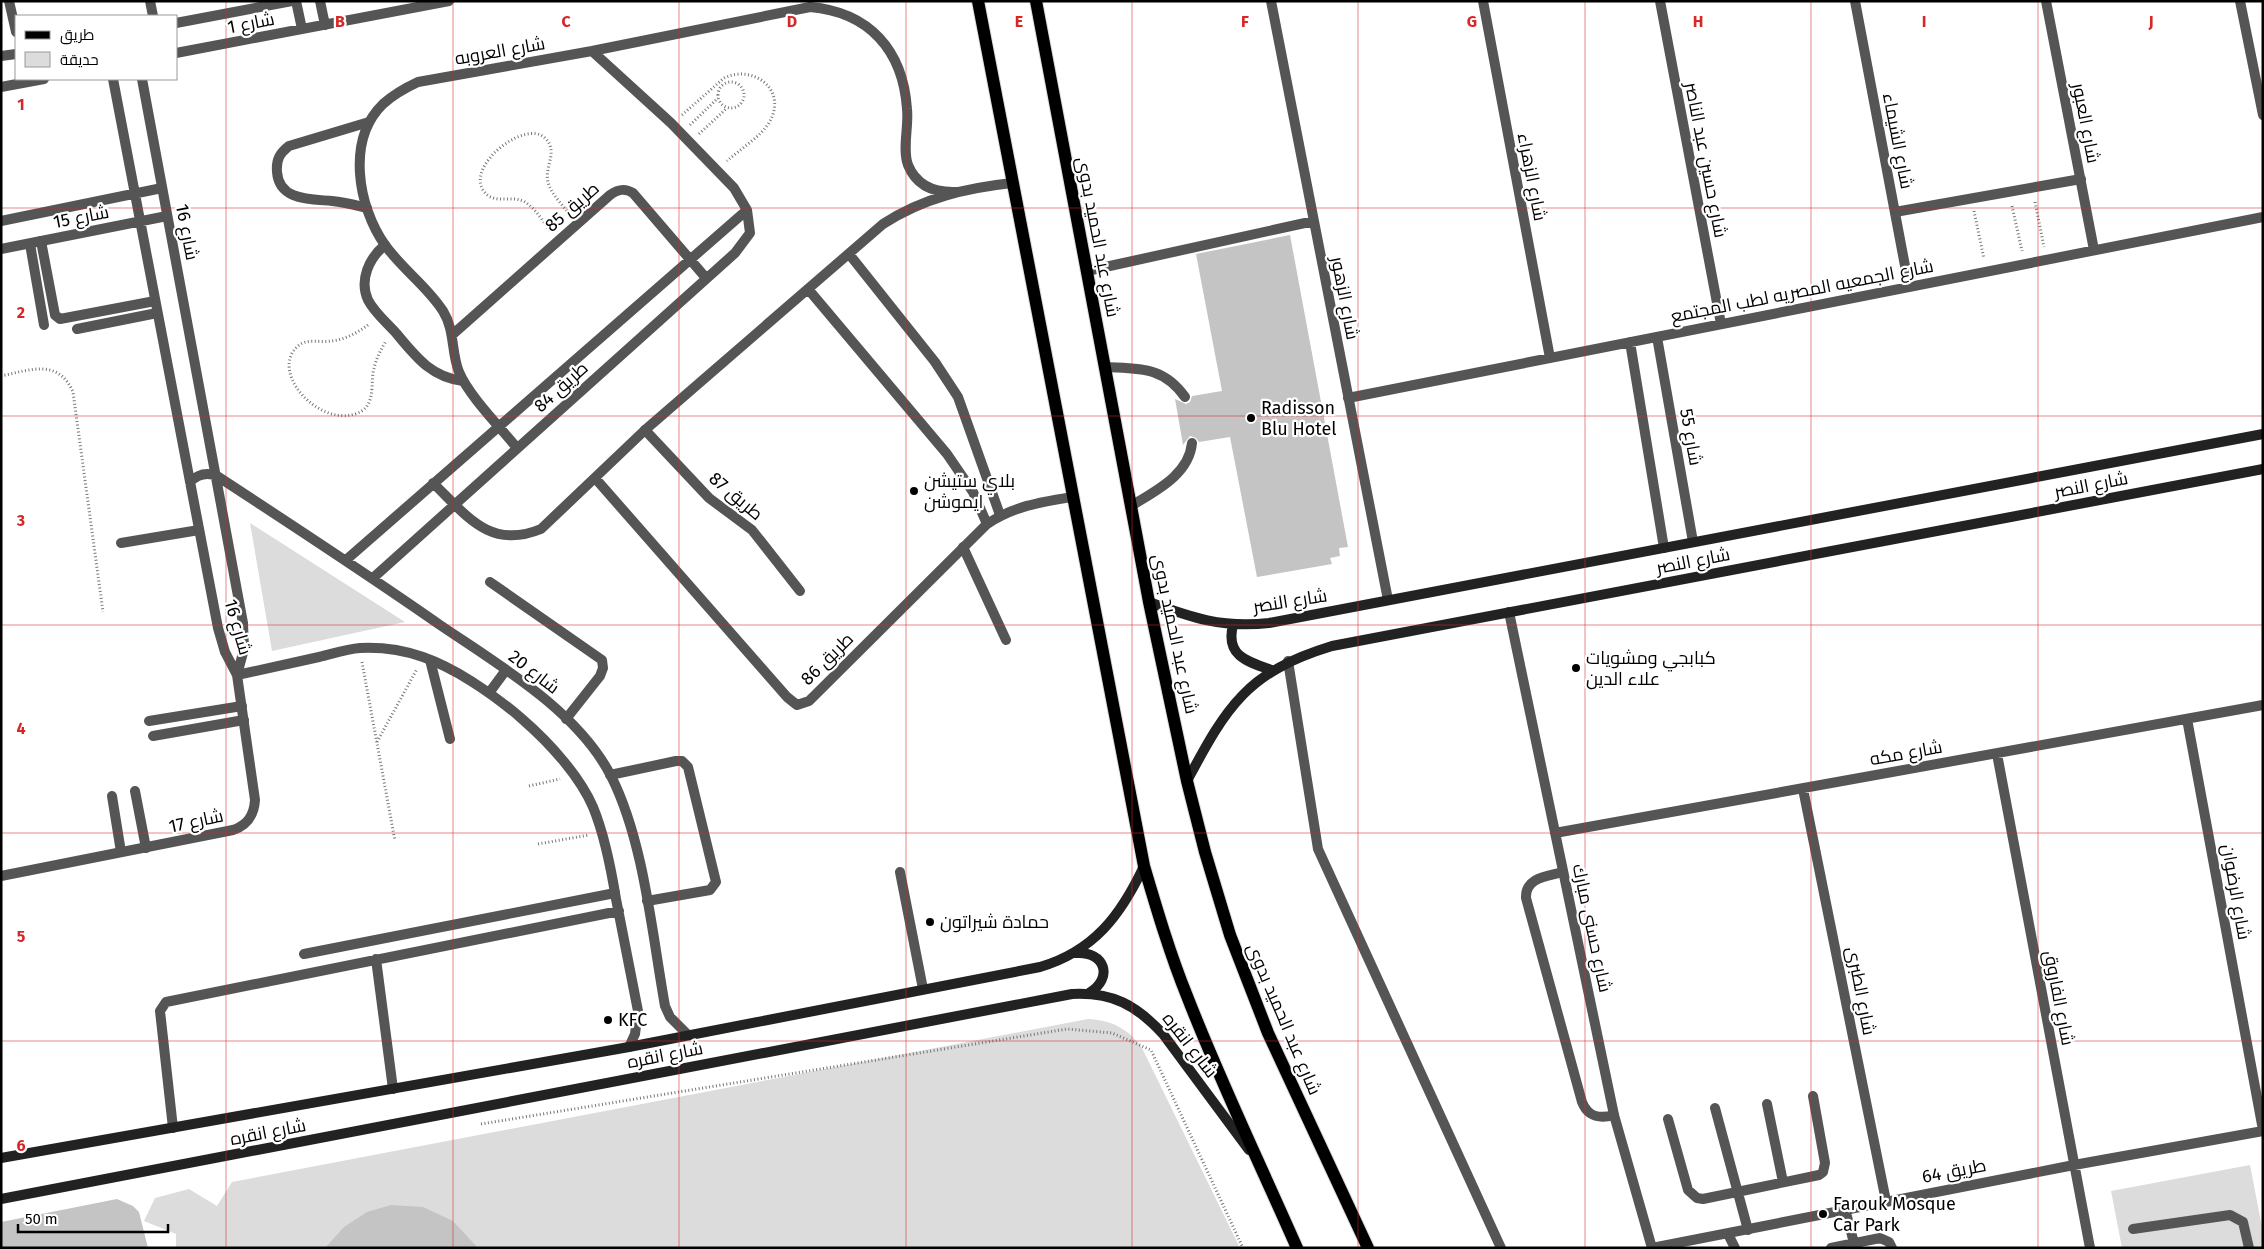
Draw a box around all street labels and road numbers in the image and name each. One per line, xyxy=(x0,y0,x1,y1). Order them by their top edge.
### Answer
street label: شارع 1 xyxy=(226,8,277,39)
street label: شارع العروبه xyxy=(453,32,547,71)
street label: شارع حسين عبد الناصر xyxy=(1679,79,1732,240)
street label: شارع العبور xyxy=(2066,80,2105,165)
street label: شارع الشيماء xyxy=(1877,91,1918,191)
street label: شارع الزهراء xyxy=(1512,131,1551,223)
street label: شارع عبد الحميد بدوى xyxy=(1071,155,1124,319)
street label: طريق 85 xyxy=(540,177,604,237)
street label: شارع 15 xyxy=(51,201,111,234)
street label: شارع 16 xyxy=(170,202,203,262)
street label: شارع الزهور xyxy=(1325,254,1364,342)
street label: شارع الجمعيه المصريه لطب المجتمع xyxy=(1669,255,1936,328)
street label: طريق 84 xyxy=(529,357,593,418)
street label: شارع 55 xyxy=(1674,407,1707,467)
street label: طريق 87 xyxy=(704,467,767,526)
street label: شارع النصر xyxy=(2051,467,2130,504)
street label: شارع النصر xyxy=(1653,543,1732,580)
street label: شارع عبد الحميد بدوى xyxy=(1146,552,1203,716)
street label: شارع النصر xyxy=(1250,584,1329,619)
street label: شارع 16 xyxy=(219,597,256,658)
street label: طريق 86 xyxy=(796,628,859,691)
street label: شارع 20 xyxy=(504,645,564,699)
street label: شارع مكه xyxy=(1868,736,1944,771)
street label: شارع 17 xyxy=(167,804,226,839)
street label: شارع الرضوان xyxy=(2216,842,2255,942)
street label: شارع حسنى مبارك xyxy=(1567,862,1616,995)
street label: شارع عبد الحميد بدوى xyxy=(1241,940,1326,1099)
street label: شارع الطبرى xyxy=(1841,945,1880,1037)
street label: شارع الفاروق xyxy=(2038,949,2079,1048)
street label: شارع انقره xyxy=(1157,1008,1222,1083)
street label: شارع انقره xyxy=(625,1037,705,1074)
street label: شارع انقره xyxy=(228,1114,308,1151)
street label: طريق 64 xyxy=(1920,1154,1988,1189)

